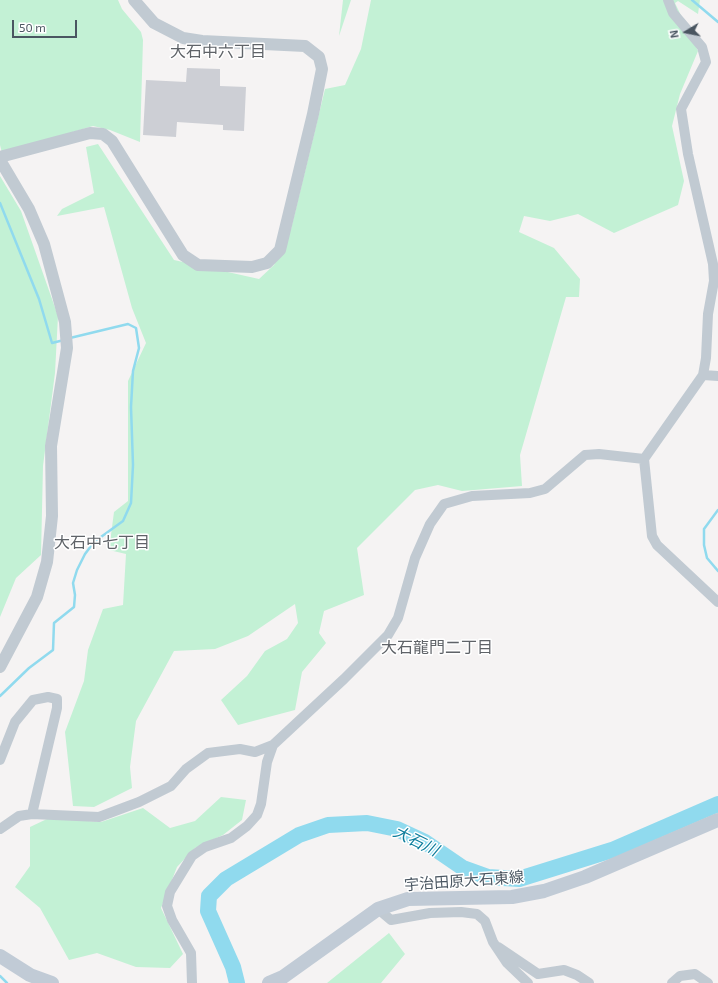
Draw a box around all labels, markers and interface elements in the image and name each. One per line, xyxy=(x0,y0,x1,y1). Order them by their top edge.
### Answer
scale bar xyxy=(14,12,79,38)
north arrow xyxy=(666,12,706,52)
text: 50 m xyxy=(19,20,46,34)
text: N xyxy=(667,29,681,39)
district label: 大石中六丁目 xyxy=(170,42,266,62)
district label: 大石中七丁目 xyxy=(54,533,150,553)
district label: 大石龍門二丁目 xyxy=(381,638,493,658)
water label: 大石川 xyxy=(390,822,442,860)
street label: 宇治田原大石東線 xyxy=(404,868,524,894)

